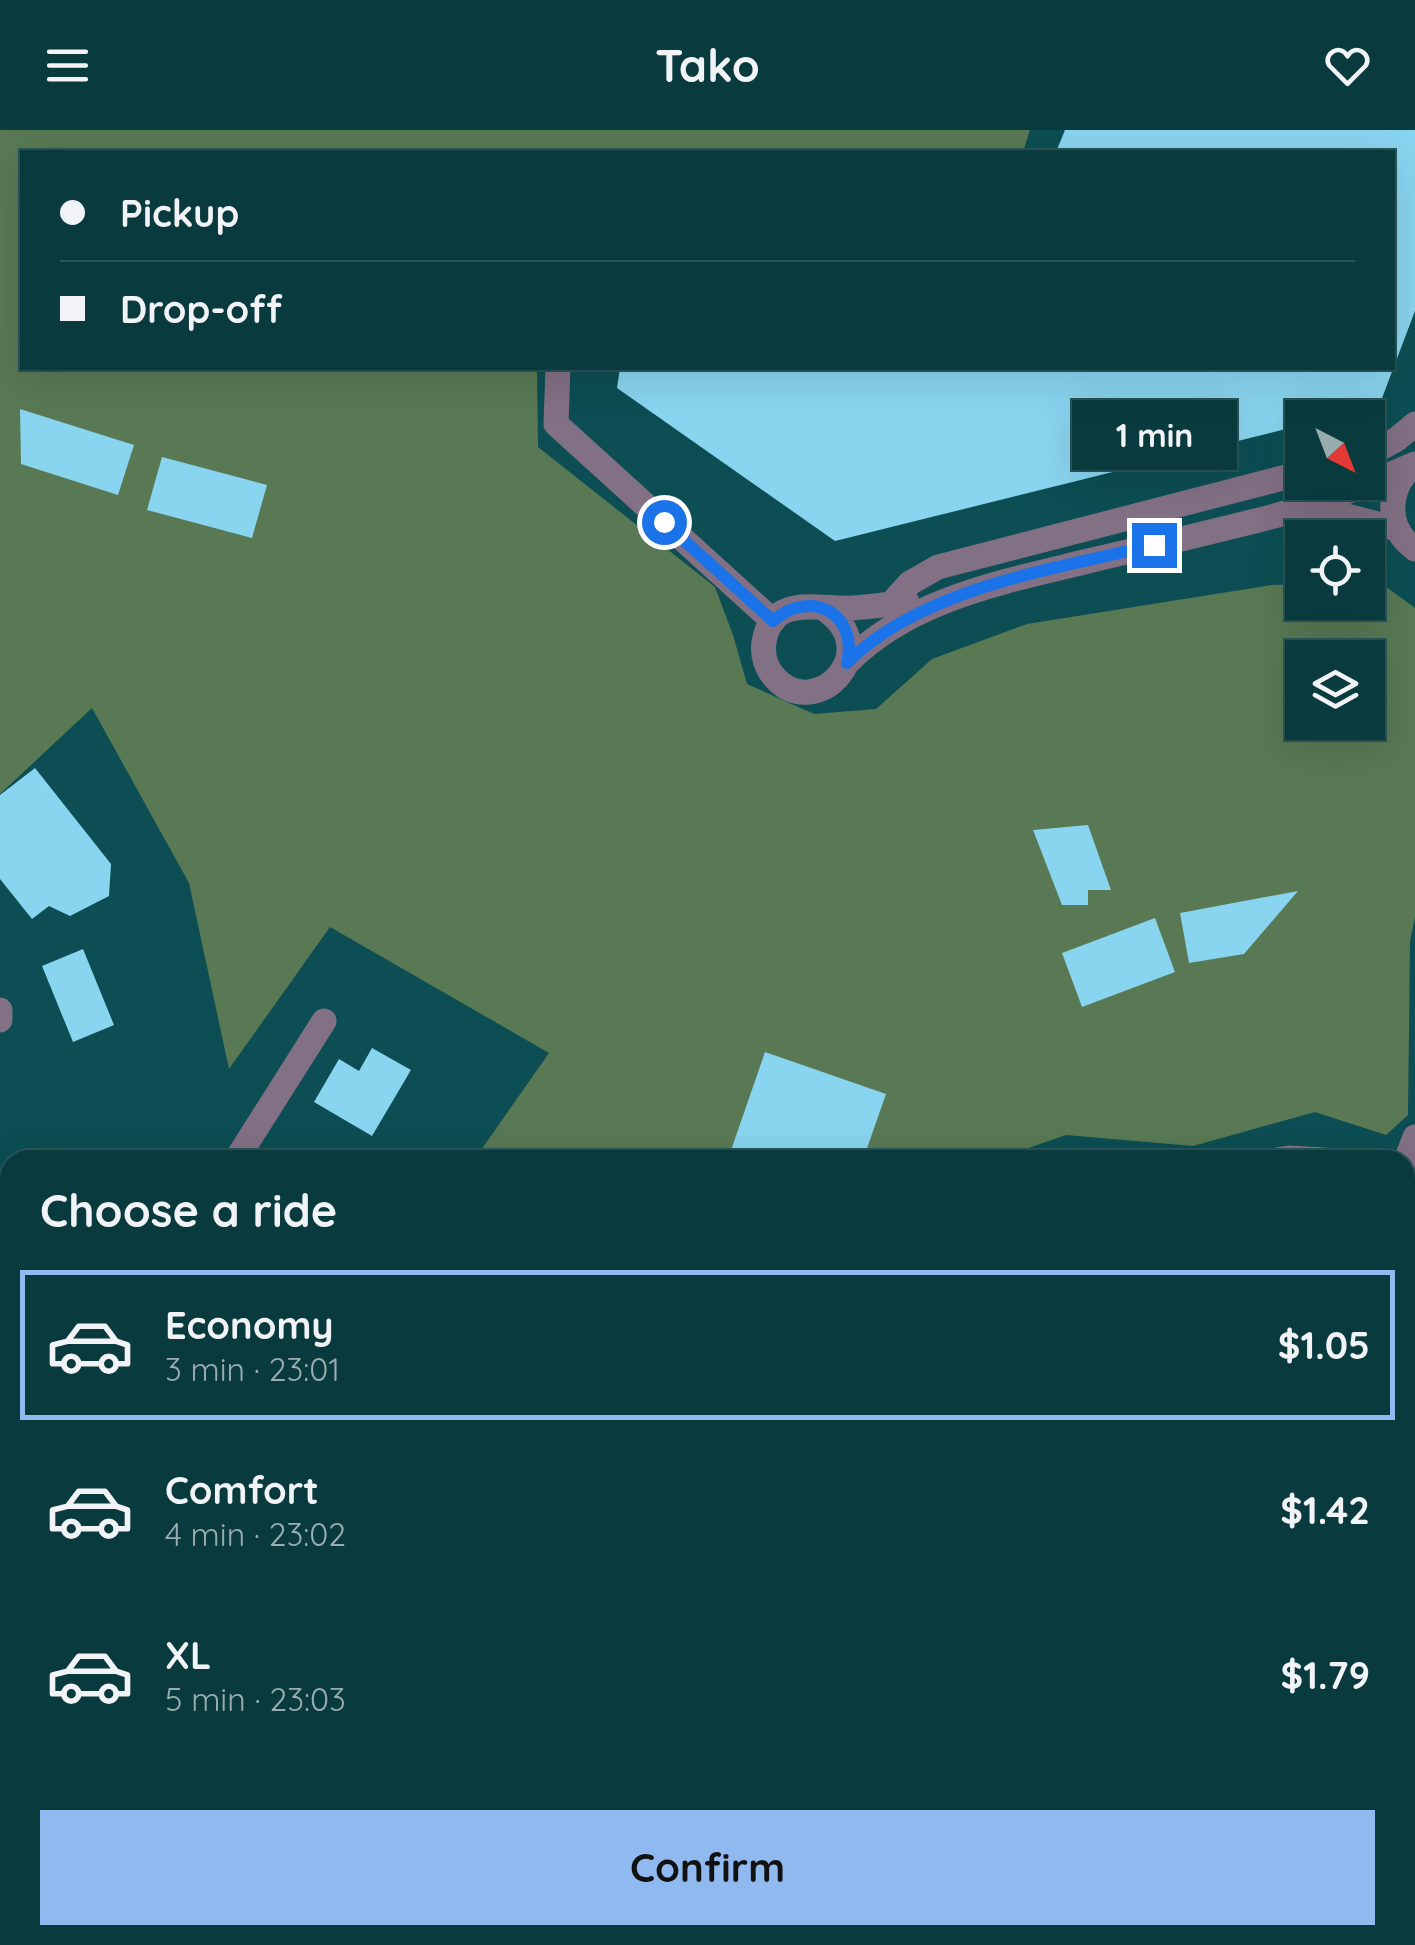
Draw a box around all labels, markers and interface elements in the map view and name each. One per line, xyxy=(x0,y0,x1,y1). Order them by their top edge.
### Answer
text: Tako xyxy=(655,37,760,93)
icon: menu xyxy=(40,38,95,93)
icon: heart xyxy=(1320,38,1375,93)
text: Pickup xyxy=(120,189,239,237)
text: Drop-off xyxy=(120,285,282,333)
callout: 1 min xyxy=(1072,400,1236,470)
north arrow xyxy=(1285,400,1385,500)
map controls xyxy=(1285,400,1385,740)
text: 1 min xyxy=(1116,415,1193,455)
route start xyxy=(642,500,687,545)
button: locate xyxy=(1285,520,1385,620)
route end xyxy=(1132,523,1177,568)
button: layers xyxy=(1285,640,1385,740)
text: Choose a ride xyxy=(40,1182,337,1238)
icon: car xyxy=(45,1300,135,1390)
text: Economy xyxy=(165,1301,334,1349)
text: $1.05 xyxy=(1278,1321,1370,1369)
text: 3 min · 23:01 xyxy=(165,1349,340,1389)
icon: car xyxy=(45,1465,135,1555)
text: Comfort xyxy=(165,1466,319,1514)
text: $1.42 xyxy=(1280,1486,1370,1534)
text: 4 min · 23:02 xyxy=(165,1514,346,1554)
icon: car xyxy=(45,1630,135,1720)
text: XL xyxy=(165,1631,211,1679)
text: $1.79 xyxy=(1281,1651,1370,1699)
text: 5 min · 23:03 xyxy=(165,1679,346,1719)
button: Confirm xyxy=(40,1810,1375,1925)

